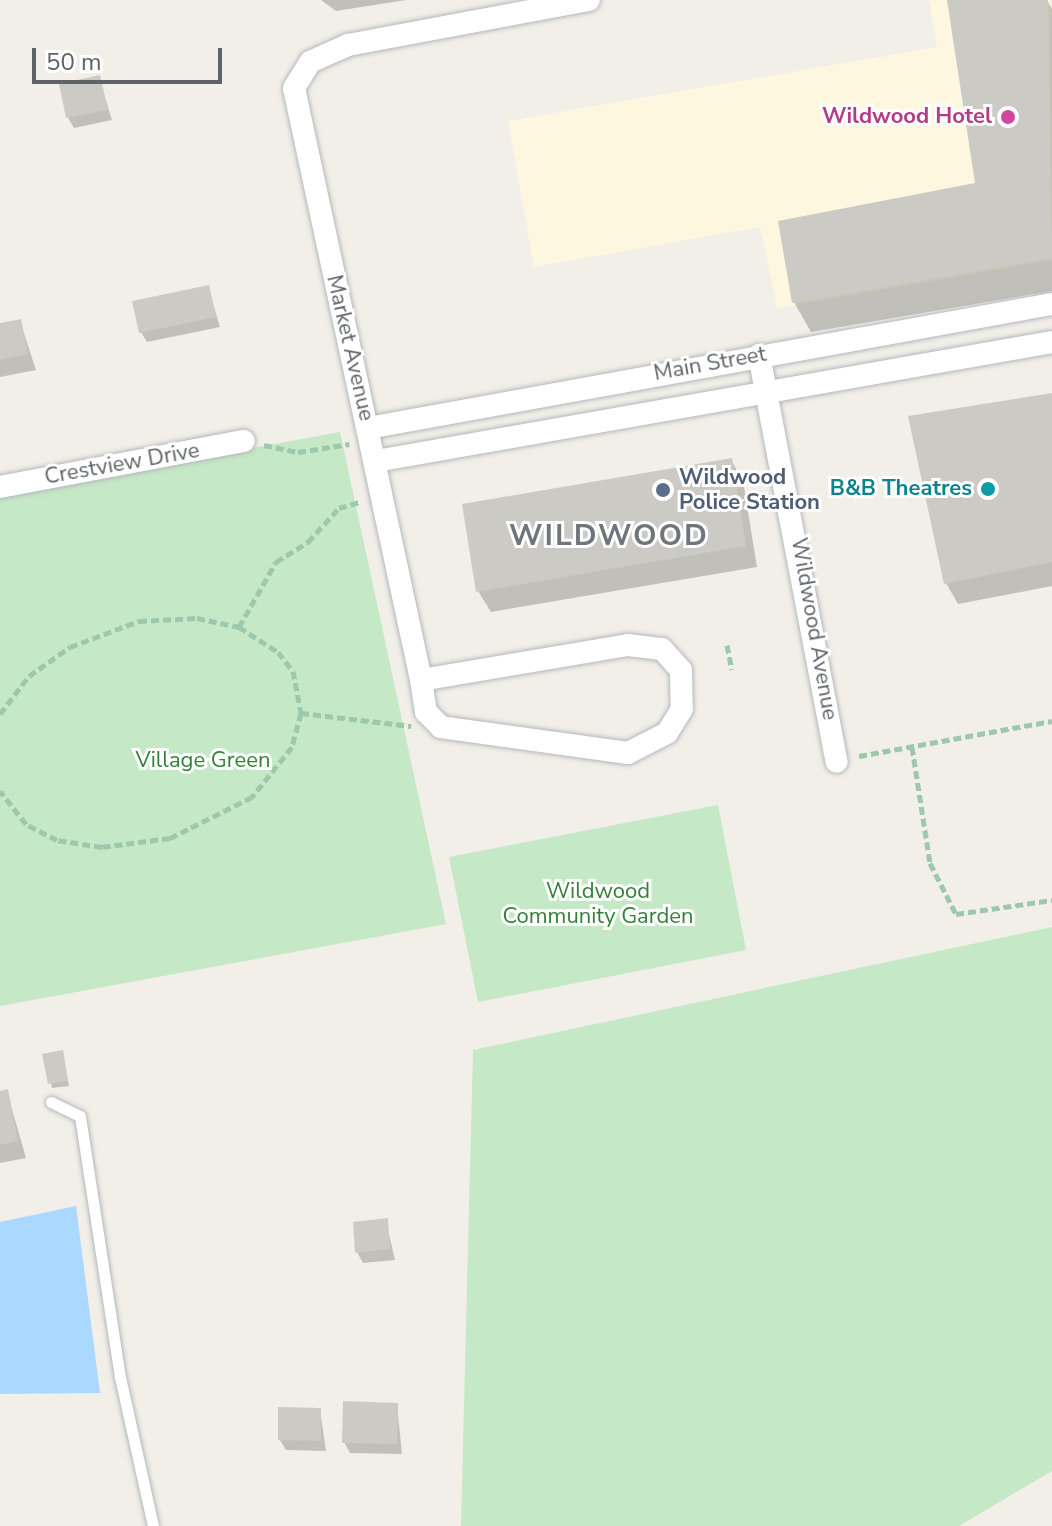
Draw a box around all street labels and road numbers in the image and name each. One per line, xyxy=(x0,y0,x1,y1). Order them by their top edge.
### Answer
street label: Market Avenue xyxy=(320,272,380,424)
street label: Main Street xyxy=(652,341,768,387)
street label: Crestview Drive xyxy=(42,437,202,491)
street label: Wildwood Avenue xyxy=(785,536,843,722)

